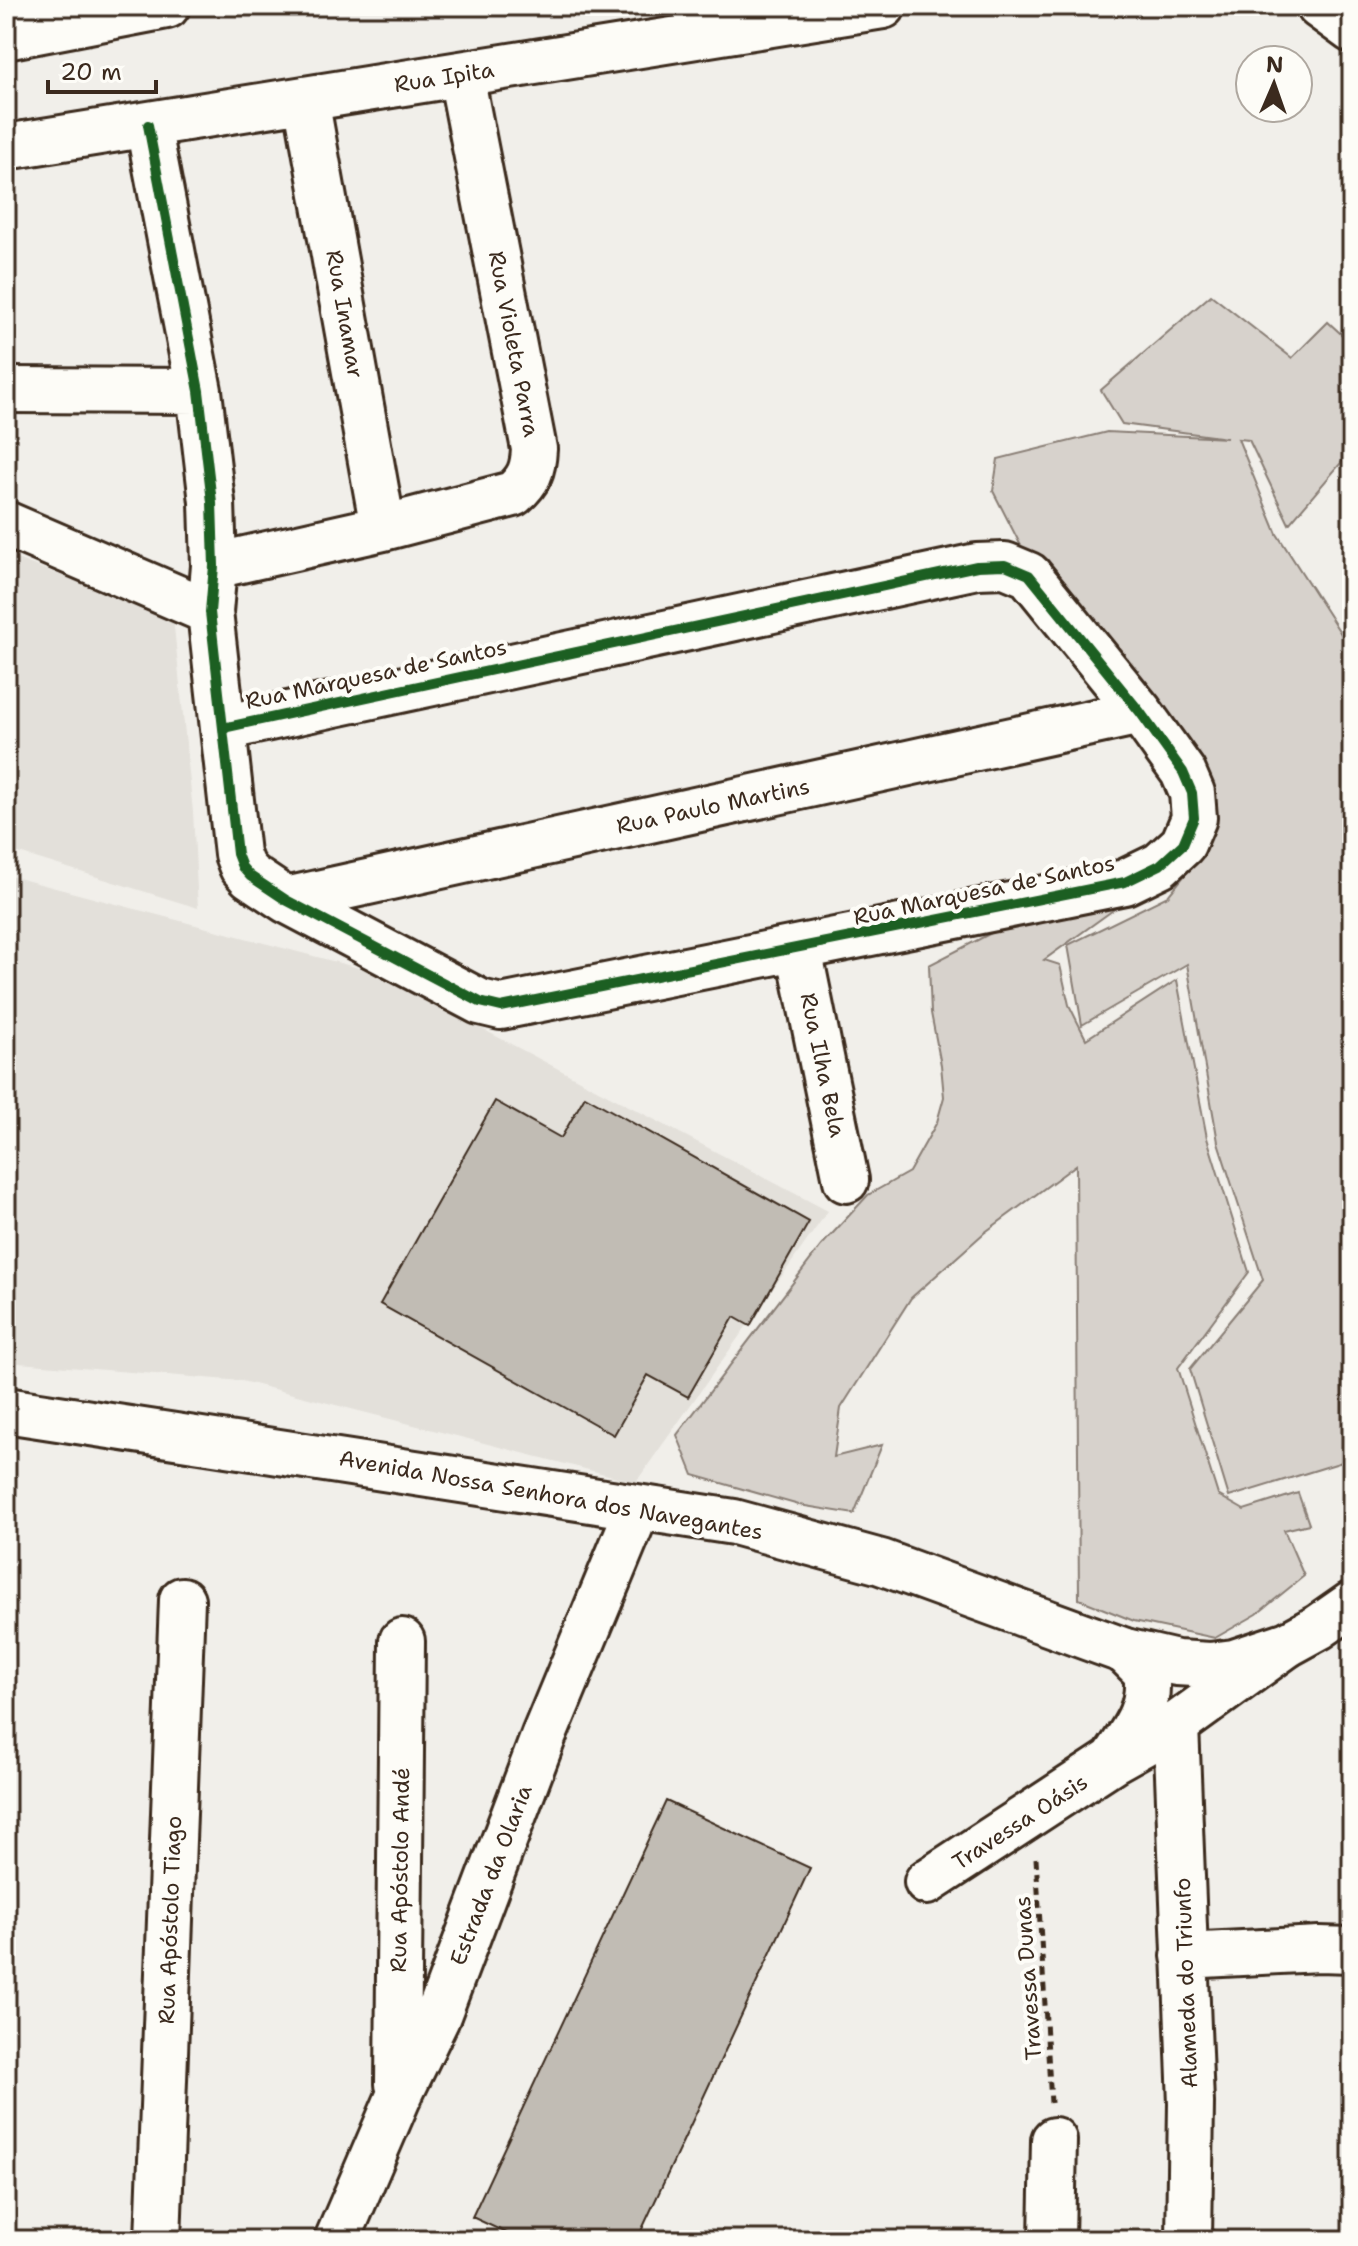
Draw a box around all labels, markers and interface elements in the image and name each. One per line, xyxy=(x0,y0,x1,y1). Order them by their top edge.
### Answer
scale bar xyxy=(48,44,156,94)
north arrow xyxy=(1234,44,1314,124)
text: N xyxy=(1265,50,1284,79)
street label: Rua Ipita xyxy=(392,55,496,99)
text: 20 m xyxy=(60,56,122,88)
street label: Rua Inamar xyxy=(319,248,371,380)
street label: Rua Violeta Parra xyxy=(482,249,546,440)
street label: Rua Marquesa de Santos xyxy=(243,632,509,716)
street label: Rua Paulo Martins xyxy=(614,771,812,841)
street label: Rua Marquesa de Santos xyxy=(851,848,1117,932)
street label: Rua Ilha Bela xyxy=(794,990,853,1140)
street label: Avenida Nossa Senhora dos Navegantes xyxy=(337,1443,765,1547)
street label: Rua Apóstolo Andé xyxy=(384,1767,416,1973)
street label: Travessa Oásis xyxy=(947,1767,1093,1877)
street label: Estrada da Olaria xyxy=(443,1780,539,1969)
street label: Rua Apóstolo Tiago xyxy=(152,1815,188,2025)
street label: Alameda do Triunfo xyxy=(1168,1877,1204,2089)
street label: Travessa Dunas xyxy=(1008,1895,1048,2061)

